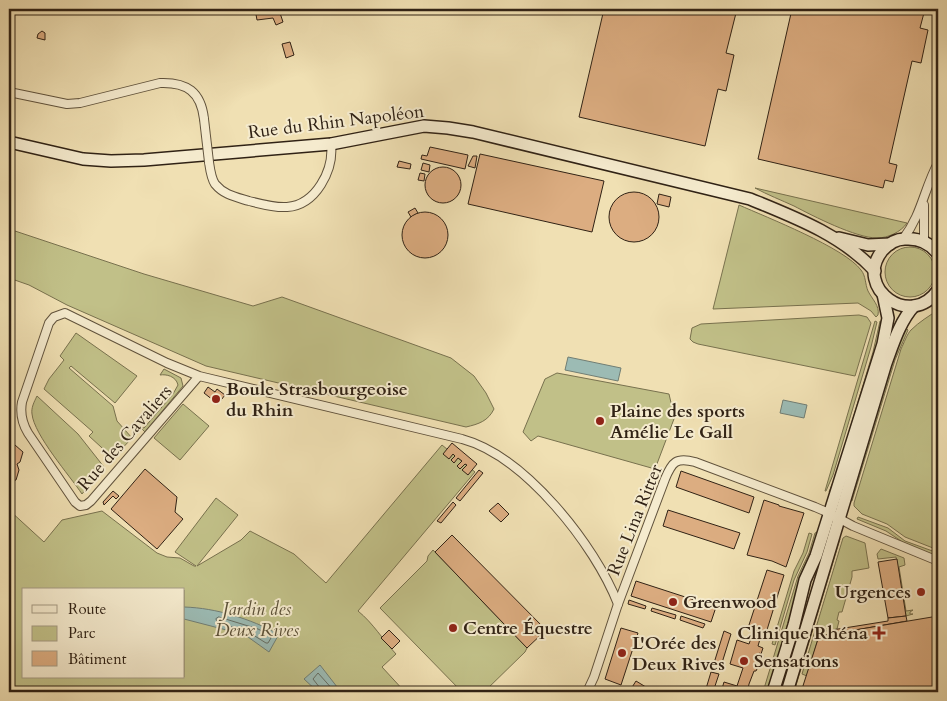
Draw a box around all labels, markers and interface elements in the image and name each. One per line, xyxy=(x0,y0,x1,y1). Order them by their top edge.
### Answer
street label: Rue du Rhin Napoléon xyxy=(246,99,426,145)
place label: Boule Strasbourgeoise du Rhin xyxy=(226,377,408,423)
street label: Rue des Cavaliers xyxy=(72,380,178,496)
marker: Boule Strasbourgeoise du Rhin xyxy=(210,393,222,405)
place label: Plaine des sports Amélie Le Gall xyxy=(610,399,745,445)
marker: Plaine des sports Amélie Le Gall xyxy=(594,415,606,427)
street label: Rue Lina Ritter xyxy=(601,460,669,579)
place label: Urgences xyxy=(835,580,911,605)
marker: Urgences xyxy=(915,586,927,598)
legend xyxy=(22,588,185,678)
place label: Greenwood xyxy=(683,590,778,615)
marker: Greenwood xyxy=(667,596,679,608)
park label: Jardin des Deux Rives xyxy=(215,597,299,643)
text: Route xyxy=(68,599,106,619)
place label: Centre Équestre xyxy=(463,616,593,641)
place label: Clinique Rhéna xyxy=(737,621,868,646)
marker: Centre Équestre xyxy=(447,622,459,634)
text: Parc xyxy=(68,623,96,643)
marker: Clinique Rhéna xyxy=(872,626,886,640)
place label: L'Orée des Deux Rives xyxy=(632,631,725,677)
marker: L'Orée des Deux Rives xyxy=(616,647,628,659)
text: Bâtiment xyxy=(68,649,127,669)
place label: Sensations xyxy=(754,649,839,674)
marker: Sensations xyxy=(738,655,750,667)

